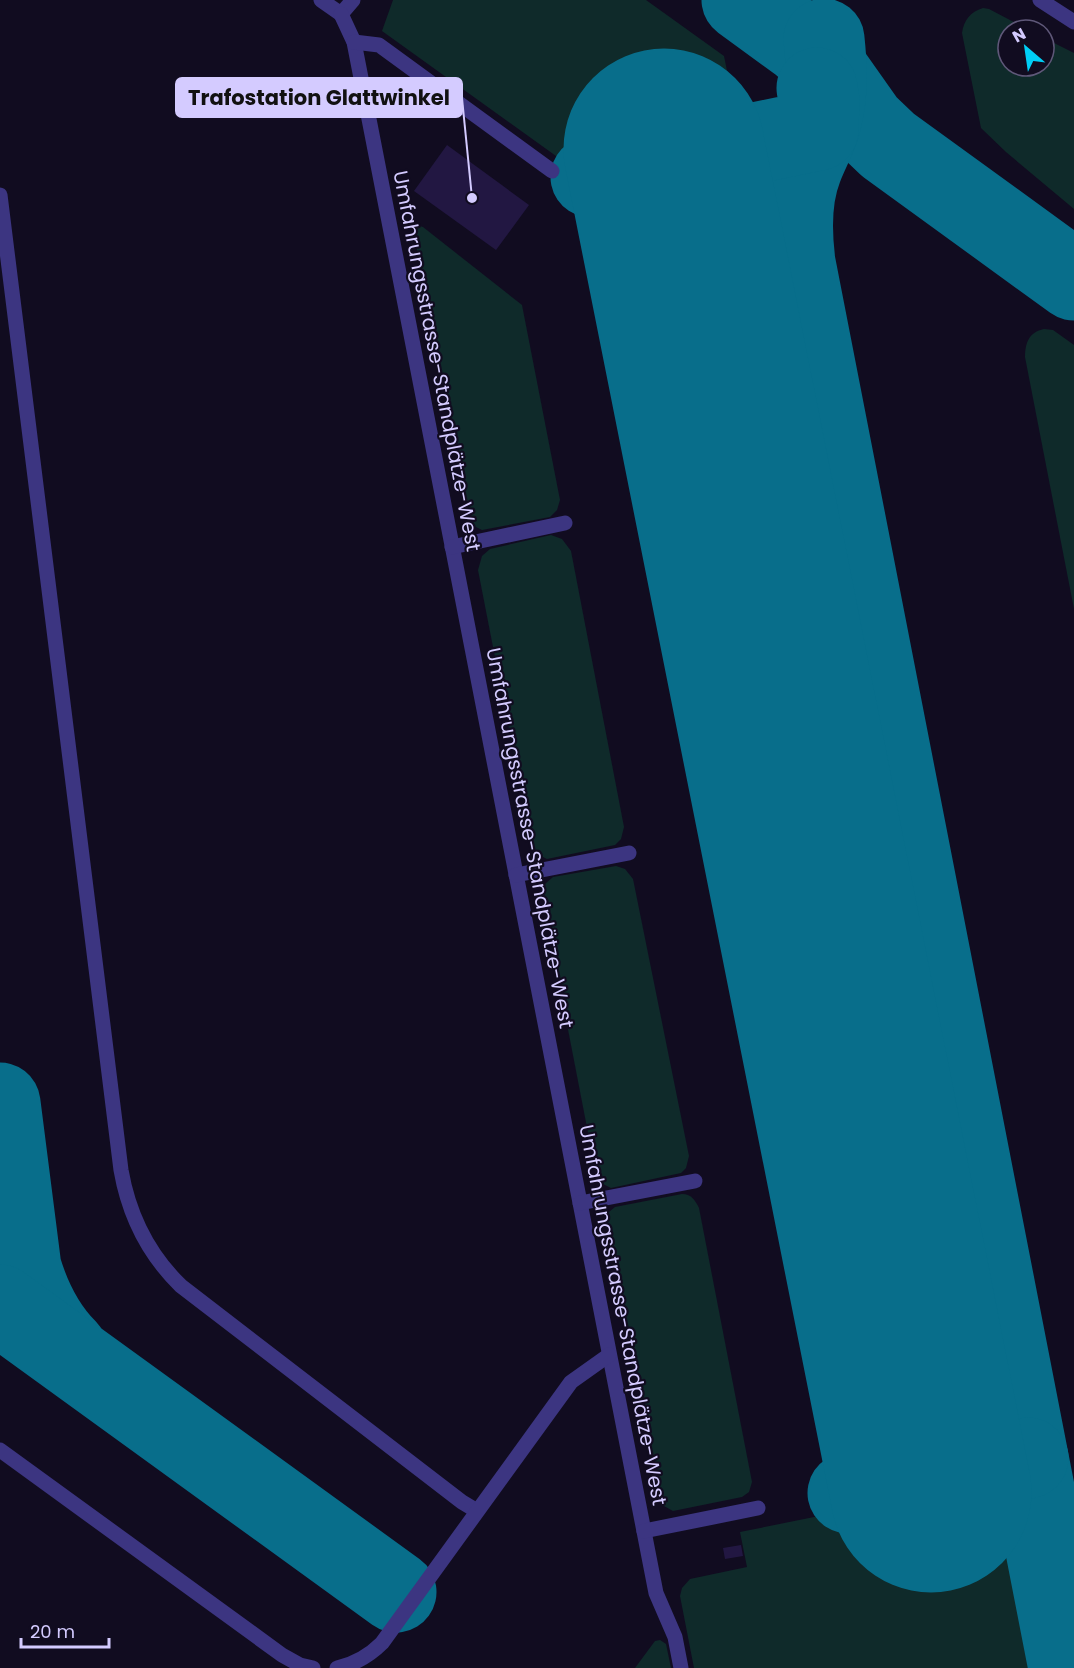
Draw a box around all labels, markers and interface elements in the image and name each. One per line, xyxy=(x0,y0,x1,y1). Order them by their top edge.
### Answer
north arrow xyxy=(996,18,1056,78)
text: N xyxy=(1008,22,1030,48)
callout: Trafostation Glattwinkel xyxy=(176,78,462,117)
text: Trafostation Glattwinkel xyxy=(188,83,450,112)
street label: Umfahrungsstrasse-Standplätze-West xyxy=(386,168,488,554)
street label: Umfahrungsstrasse-Standplätze-West xyxy=(479,645,581,1031)
street label: Umfahrungsstrasse-Standplätze-West xyxy=(572,1122,674,1508)
scale bar xyxy=(21,1611,110,1649)
text: 20 m xyxy=(30,1619,75,1644)

